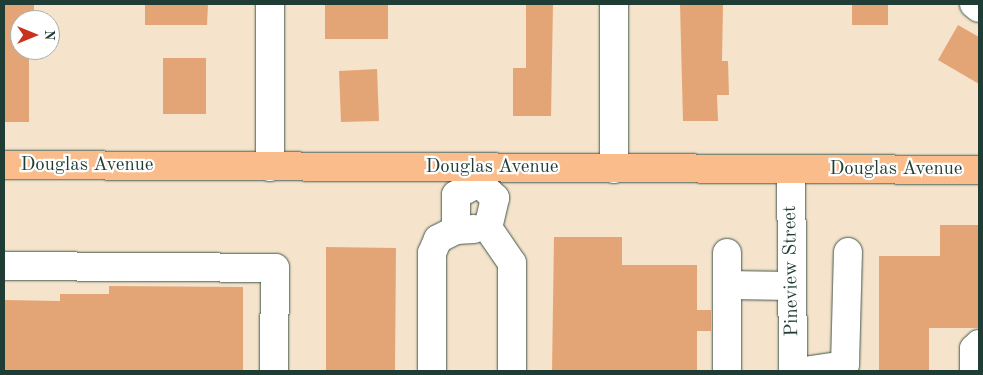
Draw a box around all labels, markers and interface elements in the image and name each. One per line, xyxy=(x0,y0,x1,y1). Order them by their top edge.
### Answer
north arrow xyxy=(10,10,60,60)
text: N xyxy=(42,30,56,40)
street label: Douglas Avenue xyxy=(20,155,154,177)
street label: Douglas Avenue xyxy=(425,157,559,179)
street label: Douglas Avenue xyxy=(829,159,963,181)
street label: Pineview Street xyxy=(779,205,805,337)

